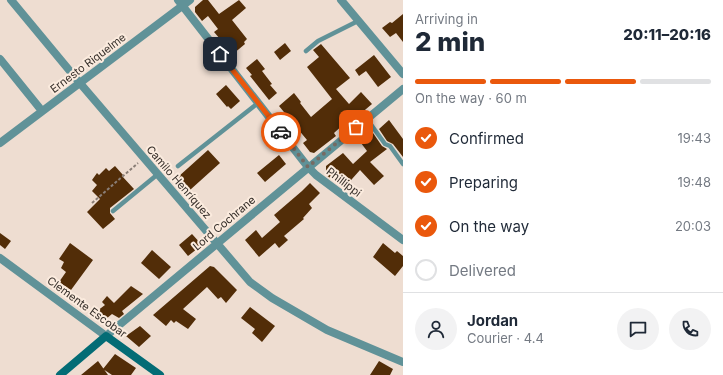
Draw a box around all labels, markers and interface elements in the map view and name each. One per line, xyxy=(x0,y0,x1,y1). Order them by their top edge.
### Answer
text: Arriving in xyxy=(415,11,478,27)
text: 20:11–20:16 xyxy=(623,25,711,44)
text: 2 min xyxy=(415,26,485,57)
street label: Ernesto Riquelme xyxy=(47,30,129,96)
pin xyxy=(203,37,237,71)
icon: home xyxy=(209,43,231,65)
text: On the way · 60 m xyxy=(415,90,527,106)
pin xyxy=(339,110,373,144)
courier xyxy=(261,112,301,152)
icon: bag xyxy=(345,116,367,138)
icon: car xyxy=(270,121,292,143)
icon: check xyxy=(415,127,437,149)
text: Confirmed xyxy=(449,129,524,148)
text: 19:43 xyxy=(677,130,711,146)
street label: Camilo Henríquez xyxy=(143,143,215,221)
street label: Phillippi xyxy=(324,164,364,200)
icon: check xyxy=(415,171,437,193)
text: Preparing xyxy=(449,173,518,192)
text: 19:48 xyxy=(677,174,711,190)
street label: Lord Cochrane xyxy=(190,193,258,253)
icon: check xyxy=(415,215,437,237)
text: On the way xyxy=(449,217,529,236)
text: 20:03 xyxy=(675,218,711,234)
text: Delivered xyxy=(449,261,516,280)
street label: Clemente Escobar xyxy=(44,273,130,341)
button: person xyxy=(415,308,457,350)
button: chat xyxy=(617,308,659,350)
button: phone xyxy=(669,308,711,350)
text: Jordan xyxy=(467,311,518,330)
text: Courier · 4.4 xyxy=(467,330,544,346)

